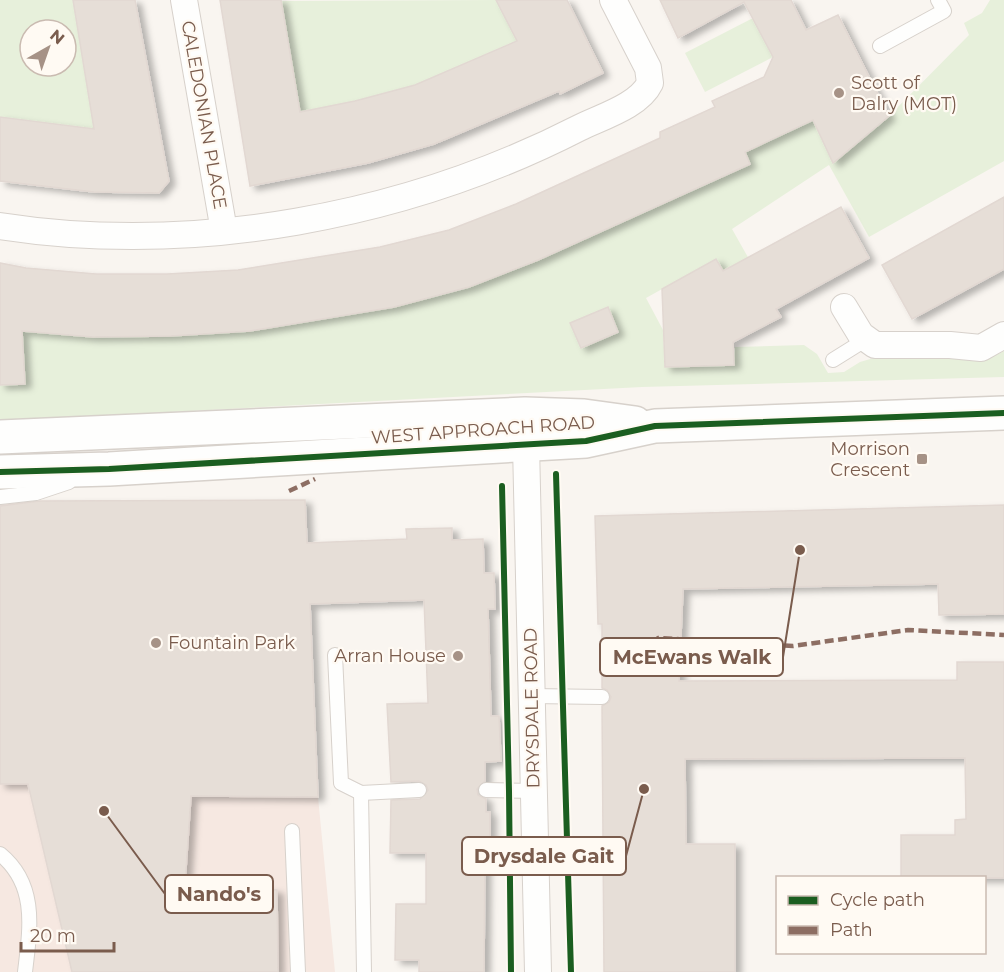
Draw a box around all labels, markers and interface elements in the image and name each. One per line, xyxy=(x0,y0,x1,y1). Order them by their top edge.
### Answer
north arrow xyxy=(18,18,78,78)
street label: CALEDONIAN PLACE xyxy=(177,19,231,211)
text: N xyxy=(46,25,68,48)
place label: Scott of Dalry (MOT) xyxy=(851,72,957,115)
marker: Scott of Dalry (MOT) xyxy=(832,86,846,100)
street label: WEST APPROACH ROAD xyxy=(370,411,596,449)
place label: Morrison Crescent xyxy=(830,438,910,481)
marker: Morrison Crescent xyxy=(915,452,929,466)
street label: DRYSDALE ROAD xyxy=(520,628,544,788)
place label: Fountain Park xyxy=(168,632,295,654)
marker: Fountain Park xyxy=(149,636,163,650)
callout: McEwans Walk xyxy=(600,638,783,676)
place label: Arran House xyxy=(334,645,446,667)
text: McEwans Walk xyxy=(613,645,772,669)
marker: Arran House xyxy=(451,649,465,663)
callout: Drysdale Gait xyxy=(462,837,626,875)
text: Drysdale Gait xyxy=(474,844,615,868)
callout: Nando's xyxy=(165,875,273,913)
legend xyxy=(776,876,986,954)
text: Nando's xyxy=(177,882,262,906)
text: Cycle path xyxy=(830,889,925,911)
scale bar xyxy=(21,915,114,953)
text: Path xyxy=(830,919,873,941)
text: 20 m xyxy=(30,925,76,947)

